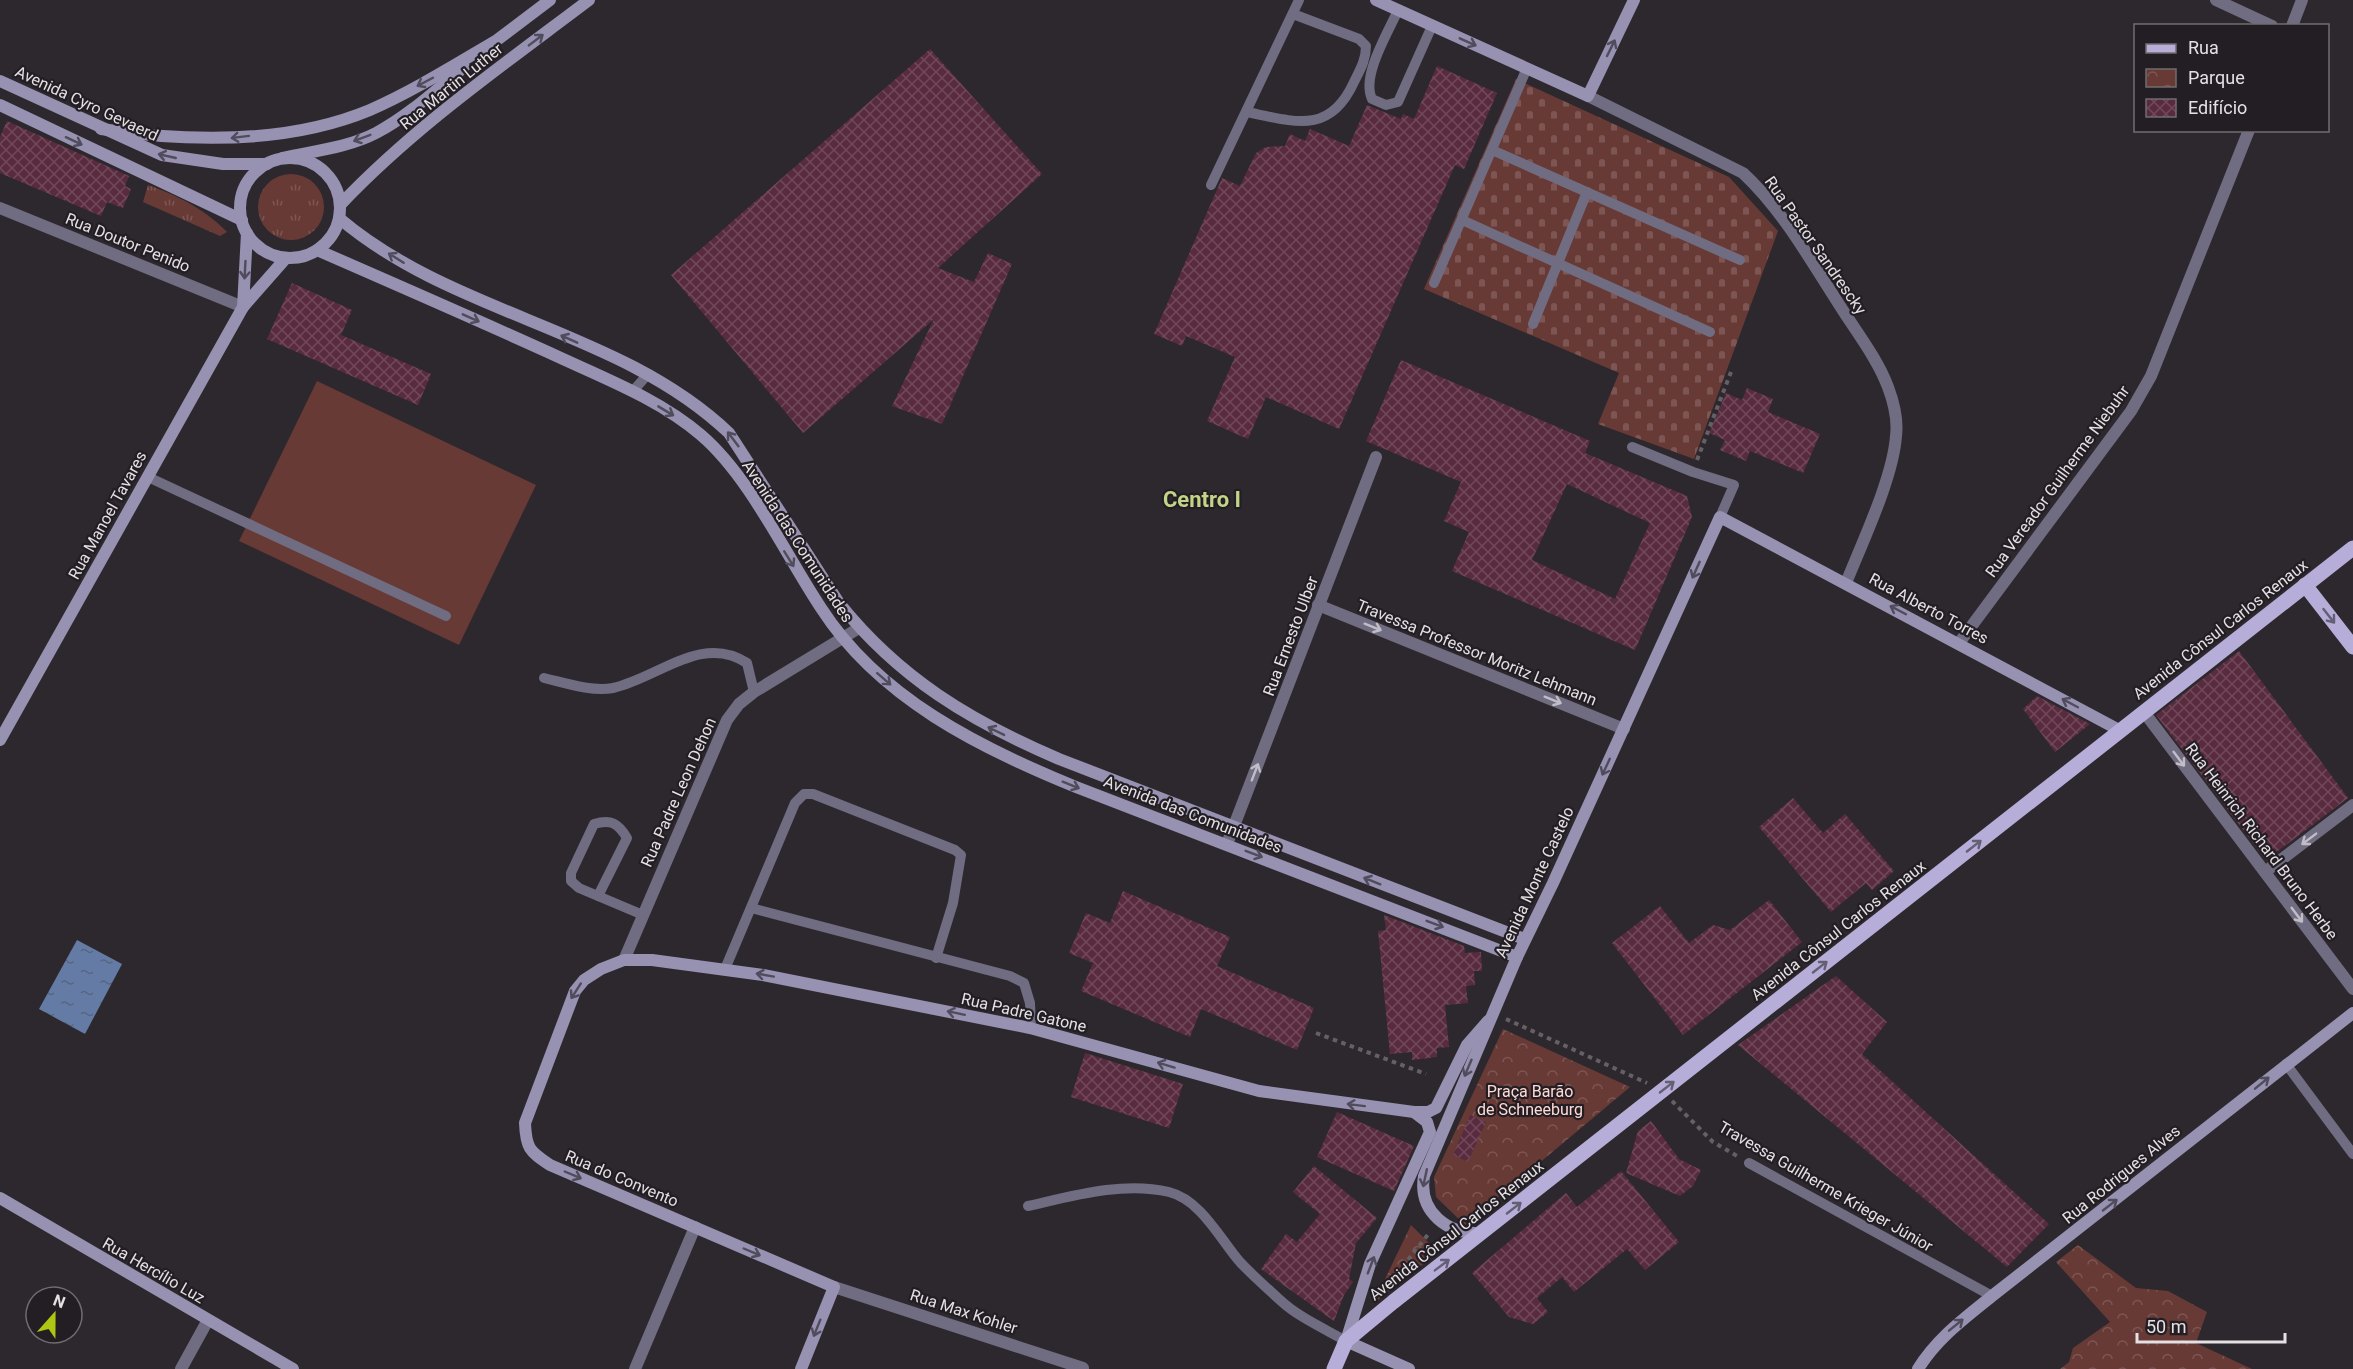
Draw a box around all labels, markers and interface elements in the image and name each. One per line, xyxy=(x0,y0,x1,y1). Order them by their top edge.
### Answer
legend xyxy=(2134,24,2329,132)
one-way arrow xyxy=(528,33,544,46)
one-way arrow xyxy=(1458,37,1476,48)
text: Rua xyxy=(2188,37,2219,58)
street label: Rua Martin Luther xyxy=(396,39,507,134)
one-way arrow xyxy=(1606,39,1618,57)
street label: Avenida Cyro Gevaerd xyxy=(12,62,161,145)
text: Parque xyxy=(2188,67,2245,88)
one-way arrow xyxy=(417,76,434,88)
text: Edifício xyxy=(2188,97,2247,118)
one-way arrow xyxy=(230,132,250,143)
one-way arrow xyxy=(354,134,372,145)
one-way arrow xyxy=(65,135,83,147)
one-way arrow xyxy=(158,150,177,161)
street label: Rua Pastor Sandrescky xyxy=(1761,173,1871,318)
street label: Rua Doutor Penido xyxy=(63,209,193,276)
one-way arrow xyxy=(388,251,405,263)
one-way arrow xyxy=(240,260,251,280)
one-way arrow xyxy=(462,313,480,325)
one-way arrow xyxy=(560,332,578,343)
street label: Rua Vereador Guilherme Niebuhr xyxy=(1981,381,2134,581)
one-way arrow xyxy=(657,406,674,418)
one-way arrow xyxy=(727,432,740,448)
street label: Rua Manoel Tavares xyxy=(64,448,151,583)
street label: Avenida das Comunidades xyxy=(738,457,857,626)
district label: Centro I xyxy=(1163,487,1241,512)
one-way arrow xyxy=(784,550,796,567)
street label: Avenida Cônsul Carlos Renaux xyxy=(2129,555,2311,703)
one-way arrow xyxy=(1690,561,1701,579)
street label: Rua Alberto Torres xyxy=(1866,569,1992,648)
street label: Rua Ernesto Ulber xyxy=(1259,573,1322,699)
street label: Travessa Professor Moritz Lehmann xyxy=(1354,595,1600,709)
one-way arrow xyxy=(1890,604,1907,616)
one-way arrow xyxy=(2322,608,2335,624)
one-way arrow xyxy=(1363,622,1381,633)
one-way arrow xyxy=(876,672,891,686)
one-way arrow xyxy=(1544,695,1562,706)
one-way arrow xyxy=(2061,697,2079,708)
street label: Rua Padre Leon Dehon xyxy=(637,715,720,870)
one-way arrow xyxy=(987,724,1005,736)
street label: Rua Heinrich Richard Bruno Herbe xyxy=(2181,739,2342,943)
one-way arrow xyxy=(2173,751,2186,767)
one-way arrow xyxy=(1600,757,1612,775)
one-way arrow xyxy=(1250,763,1261,782)
street label: Avenida das Comunidades xyxy=(1101,772,1285,857)
one-way arrow xyxy=(1061,780,1080,791)
street label: Avenida Monte Castelo xyxy=(1491,804,1578,961)
one-way arrow xyxy=(2301,832,2317,845)
one-way arrow xyxy=(1965,840,1981,853)
one-way arrow xyxy=(1244,849,1262,860)
street label: Avenida Cônsul Carlos Renaux xyxy=(1747,856,1929,1004)
one-way arrow xyxy=(1363,874,1382,885)
one-way arrow xyxy=(2290,906,2303,922)
one-way arrow xyxy=(1426,920,1444,931)
one-way arrow xyxy=(1812,960,1828,973)
one-way arrow xyxy=(756,969,775,980)
one-way arrow xyxy=(570,983,583,1000)
street label: Rua Padre Gatone xyxy=(959,989,1088,1036)
one-way arrow xyxy=(947,1007,966,1018)
one-way arrow xyxy=(1462,1058,1473,1077)
one-way arrow xyxy=(1157,1059,1176,1070)
one-way arrow xyxy=(2254,1077,2270,1090)
one-way arrow xyxy=(1659,1081,1675,1094)
park label: Praça Barão de Schneeburg xyxy=(1477,1082,1583,1119)
one-way arrow xyxy=(1347,1100,1366,1111)
street label: Travessa Guilherme Krieger Júnior xyxy=(1715,1117,1937,1256)
street label: Rua Rodrigues Alves xyxy=(2059,1121,2184,1228)
street label: Rua do Convento xyxy=(562,1146,681,1211)
street label: Avenida Cônsul Carlos Renaux xyxy=(1365,1156,1547,1304)
one-way arrow xyxy=(1419,1168,1430,1187)
one-way arrow xyxy=(563,1170,581,1181)
one-way arrow xyxy=(2101,1198,2117,1211)
one-way arrow xyxy=(1506,1201,1522,1214)
street label: Rua Hercílio Luz xyxy=(99,1234,208,1307)
one-way arrow xyxy=(742,1247,761,1258)
one-way arrow xyxy=(1366,1256,1377,1275)
one-way arrow xyxy=(1433,1259,1449,1272)
north arrow xyxy=(24,1285,84,1345)
street label: Rua Max Kohler xyxy=(908,1285,1020,1338)
text: N xyxy=(51,1291,68,1312)
scale bar xyxy=(2137,1306,2286,1344)
text: 50 m xyxy=(2146,1316,2186,1337)
one-way arrow xyxy=(811,1318,822,1337)
one-way arrow xyxy=(1948,1319,1964,1332)

